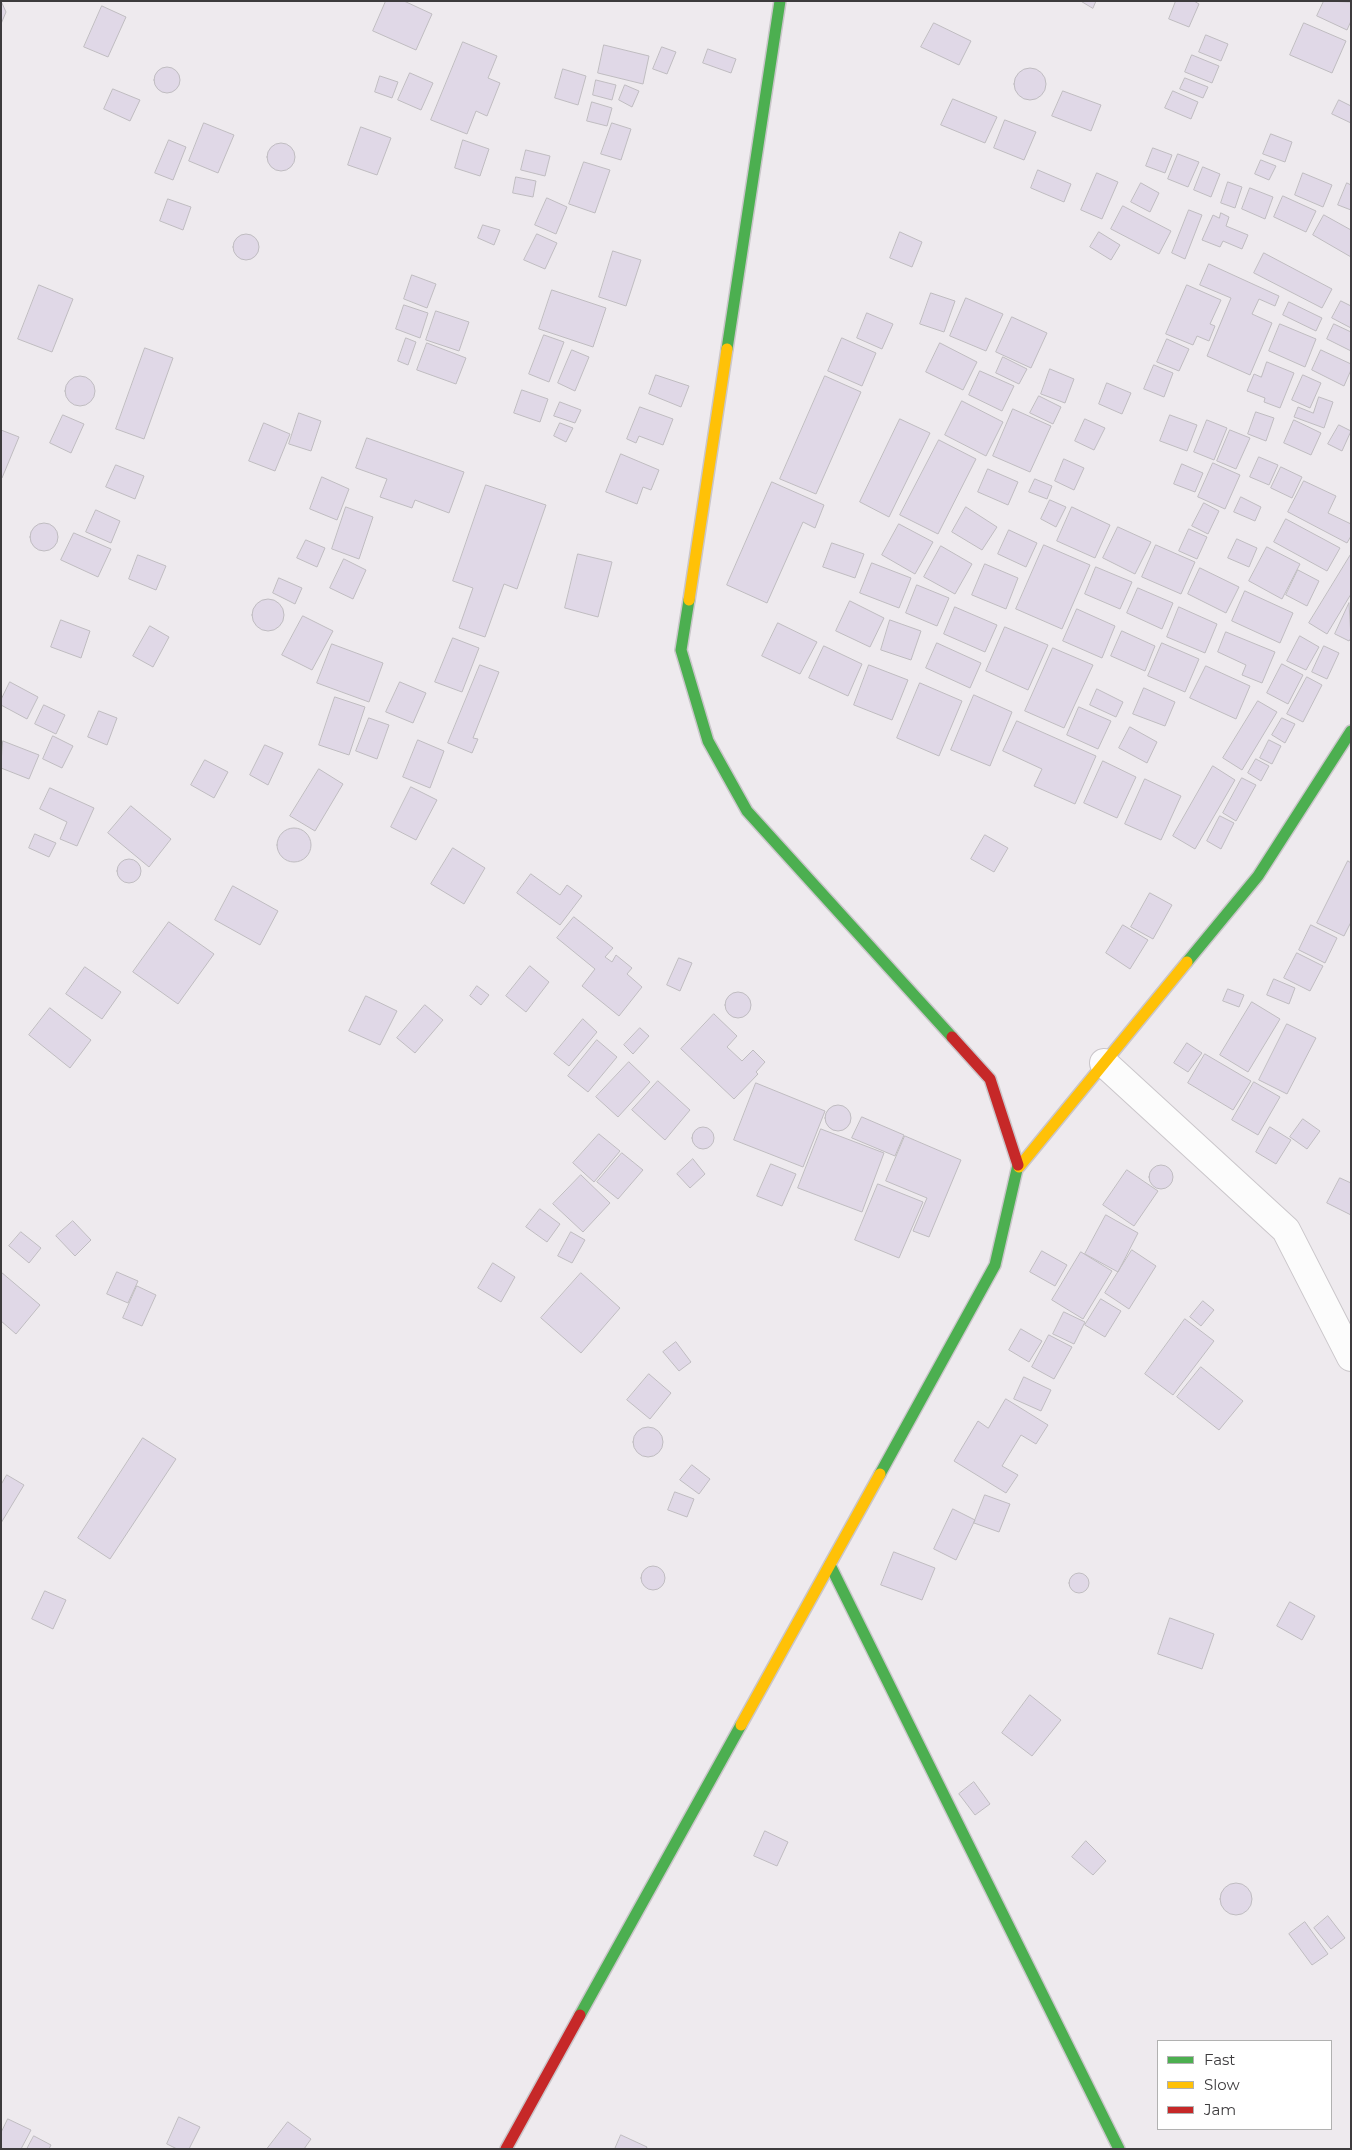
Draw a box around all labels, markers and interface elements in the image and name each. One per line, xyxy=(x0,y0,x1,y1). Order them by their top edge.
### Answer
legend xyxy=(1157,2040,1332,2130)
text: Fast xyxy=(1204,2050,1235,2069)
text: Slow xyxy=(1204,2075,1240,2094)
text: Jam xyxy=(1204,2100,1236,2119)

